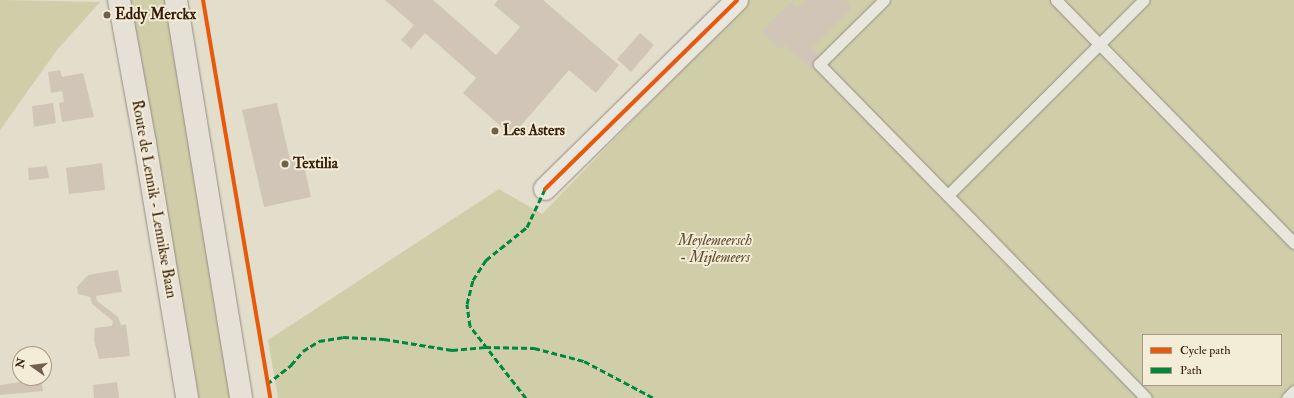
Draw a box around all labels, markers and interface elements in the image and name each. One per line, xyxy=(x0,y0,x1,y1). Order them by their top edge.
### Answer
place label: Eddy Merckx xyxy=(115,6,196,24)
marker: Eddy Merckx xyxy=(102,10,112,20)
street label: Route de Lennik - Lennikse Baan xyxy=(128,98,180,300)
place label: Les Asters xyxy=(503,122,565,140)
marker: Les Asters xyxy=(490,126,500,136)
place label: Textilia xyxy=(293,155,338,173)
marker: Textilia xyxy=(280,159,290,169)
park label: Meylemeersch - Mijlemeers xyxy=(678,231,752,266)
legend xyxy=(1142,334,1282,386)
text: Cycle path xyxy=(1180,343,1230,358)
north arrow xyxy=(12,346,52,386)
text: N xyxy=(13,357,28,370)
text: Path xyxy=(1180,363,1202,378)

